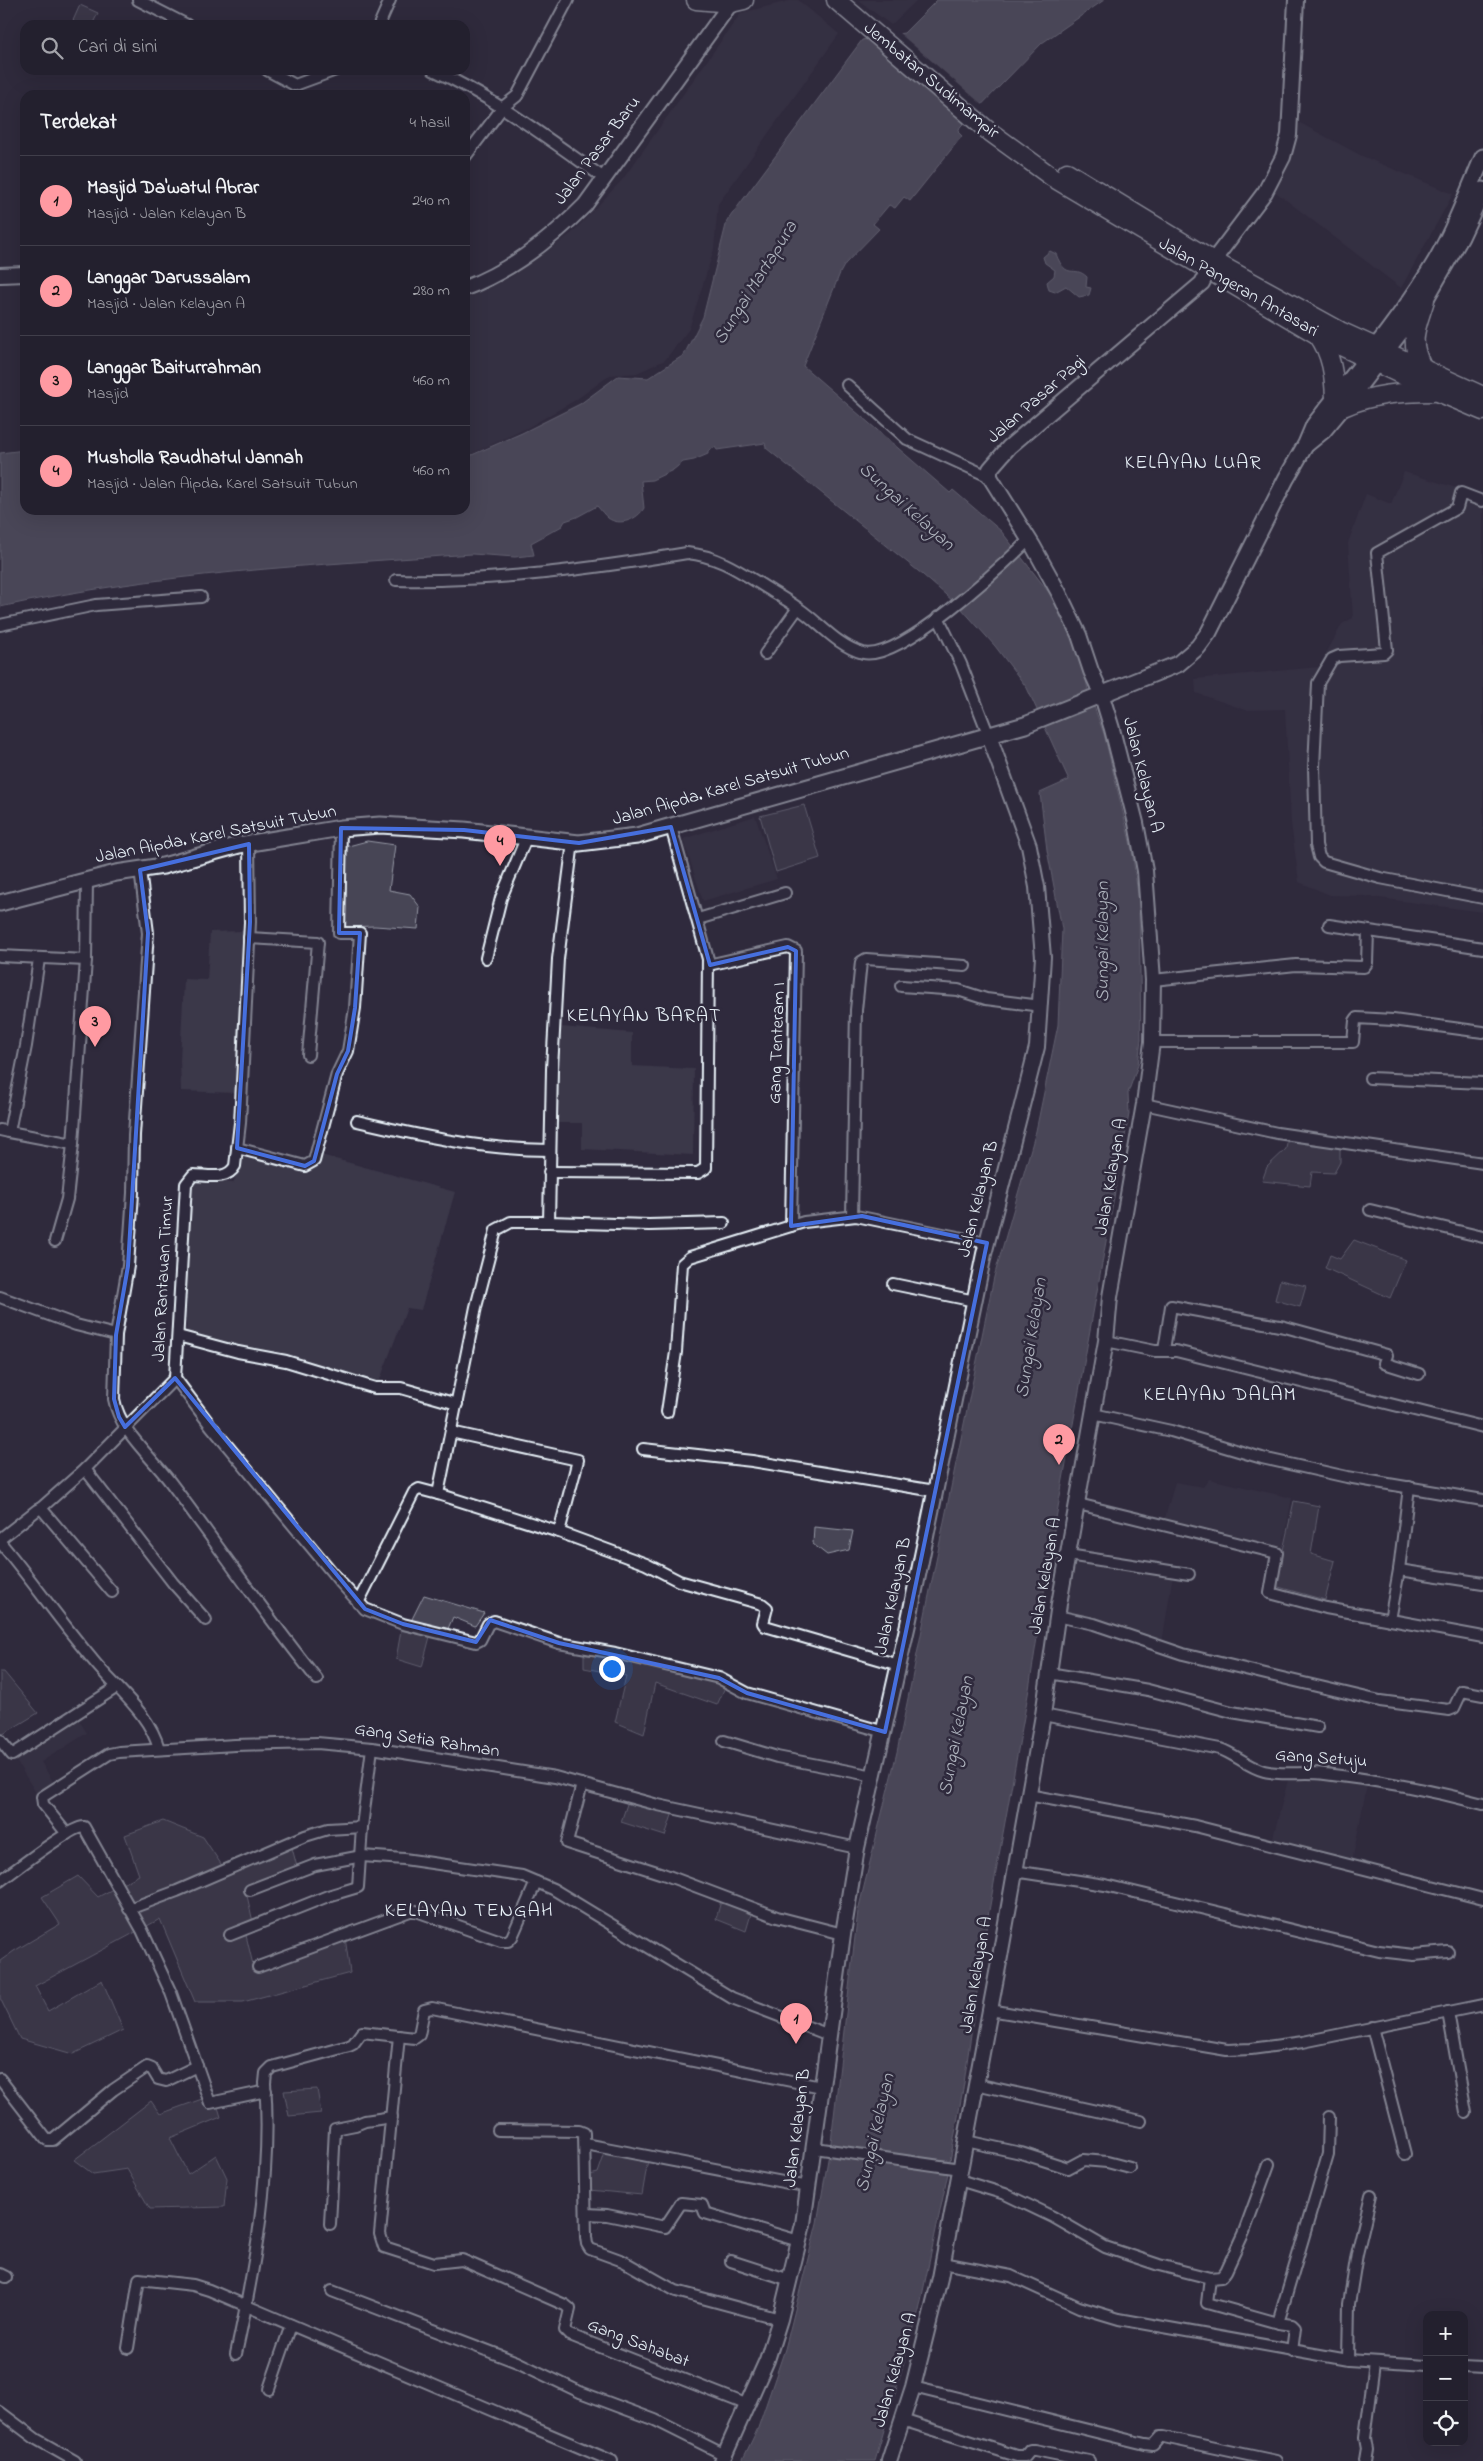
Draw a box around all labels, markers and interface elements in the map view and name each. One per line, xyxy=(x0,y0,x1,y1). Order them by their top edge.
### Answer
street label: Jembatan Sudimampir xyxy=(857,16,1005,146)
search box xyxy=(20,20,470,75)
icon: search xyxy=(38,34,66,62)
text: Cari di sini xyxy=(78,34,157,61)
street label: Jalan Pasar Baru xyxy=(548,91,648,211)
text: Terdekat xyxy=(40,108,117,138)
text: 4 hasil xyxy=(409,111,450,135)
text: Masjid Da'watul Abrar xyxy=(87,175,259,202)
text: 1 xyxy=(53,189,59,213)
text: 240 m xyxy=(412,189,450,213)
text: Masjid · Jalan Kelayan B xyxy=(87,202,246,226)
water label: Sungai Martapura xyxy=(707,215,806,350)
street label: Jalan Pangeran Antasari xyxy=(1153,232,1323,345)
text: Langgar Darussalam xyxy=(87,265,250,292)
text: 2 xyxy=(52,279,60,303)
text: 280 m xyxy=(413,279,450,303)
text: Masjid · Jalan Kelayan A xyxy=(87,292,245,316)
street label: Jalan Pasar Pagi xyxy=(982,350,1093,451)
text: Langgar Baiturrahman xyxy=(87,355,261,382)
text: 3 xyxy=(53,369,59,393)
text: 460 m xyxy=(413,369,450,393)
text: Masjid xyxy=(87,382,129,406)
text: Musholla Raudhatul Jannah xyxy=(87,445,303,472)
district label: KELAYAN LUAR xyxy=(1125,449,1261,478)
water label: Sungai Kelayan xyxy=(851,457,960,559)
text: 4 xyxy=(53,459,59,483)
text: 460 m xyxy=(413,459,450,483)
text: Masjid · Jalan Aipda. Karel Satsuit Tubun xyxy=(87,472,358,496)
street label: Jalan Kelayan A xyxy=(1115,714,1169,836)
street label: Jalan Aipda. Karel Satsuit Tubun xyxy=(610,741,852,833)
street label: Jalan Aipda. Karel Satsuit Tubun xyxy=(93,799,339,871)
pin: 4 xyxy=(484,825,516,866)
water label: Sungai Kelayan xyxy=(1090,881,1118,1002)
street label: Gang Tenteram I xyxy=(763,982,794,1104)
district label: KELAYAN BARAT xyxy=(566,1002,722,1031)
pin: 3 xyxy=(79,1006,111,1047)
street label: Jalan Kelayan A xyxy=(1089,1116,1135,1238)
street label: Jalan Kelayan B xyxy=(952,1138,1006,1260)
street label: Jalan Rantauan Timur xyxy=(147,1195,181,1362)
water label: Sungai Kelayan xyxy=(1009,1276,1056,1400)
district label: KELAYAN DALAM xyxy=(1143,1381,1297,1410)
pin: 2 xyxy=(1043,1424,1075,1465)
street label: Jalan Kelayan A xyxy=(1023,1515,1069,1637)
street label: Jalan Kelayan B xyxy=(869,1535,919,1657)
your location xyxy=(599,1656,625,1682)
water label: Sungai Kelayan xyxy=(932,1674,983,1798)
street label: Gang Setia Rahman xyxy=(353,1717,501,1766)
street label: Gang Setuju xyxy=(1274,1743,1368,1776)
district label: KELAYAN TENGAH xyxy=(384,1897,554,1926)
street label: Jalan Kelayan A xyxy=(954,1914,1000,2036)
pin: 1 xyxy=(780,2003,812,2044)
street label: Jalan Kelayan B xyxy=(778,2067,818,2189)
water label: Sungai Kelayan xyxy=(849,2071,904,2195)
street label: Jalan Kelayan A xyxy=(867,2310,925,2430)
map controls xyxy=(1423,2311,1468,2446)
button: + xyxy=(1423,2311,1468,2356)
street label: Gang Sahabat xyxy=(583,2313,693,2376)
button: − xyxy=(1423,2356,1468,2401)
button: locate xyxy=(1423,2401,1468,2446)

